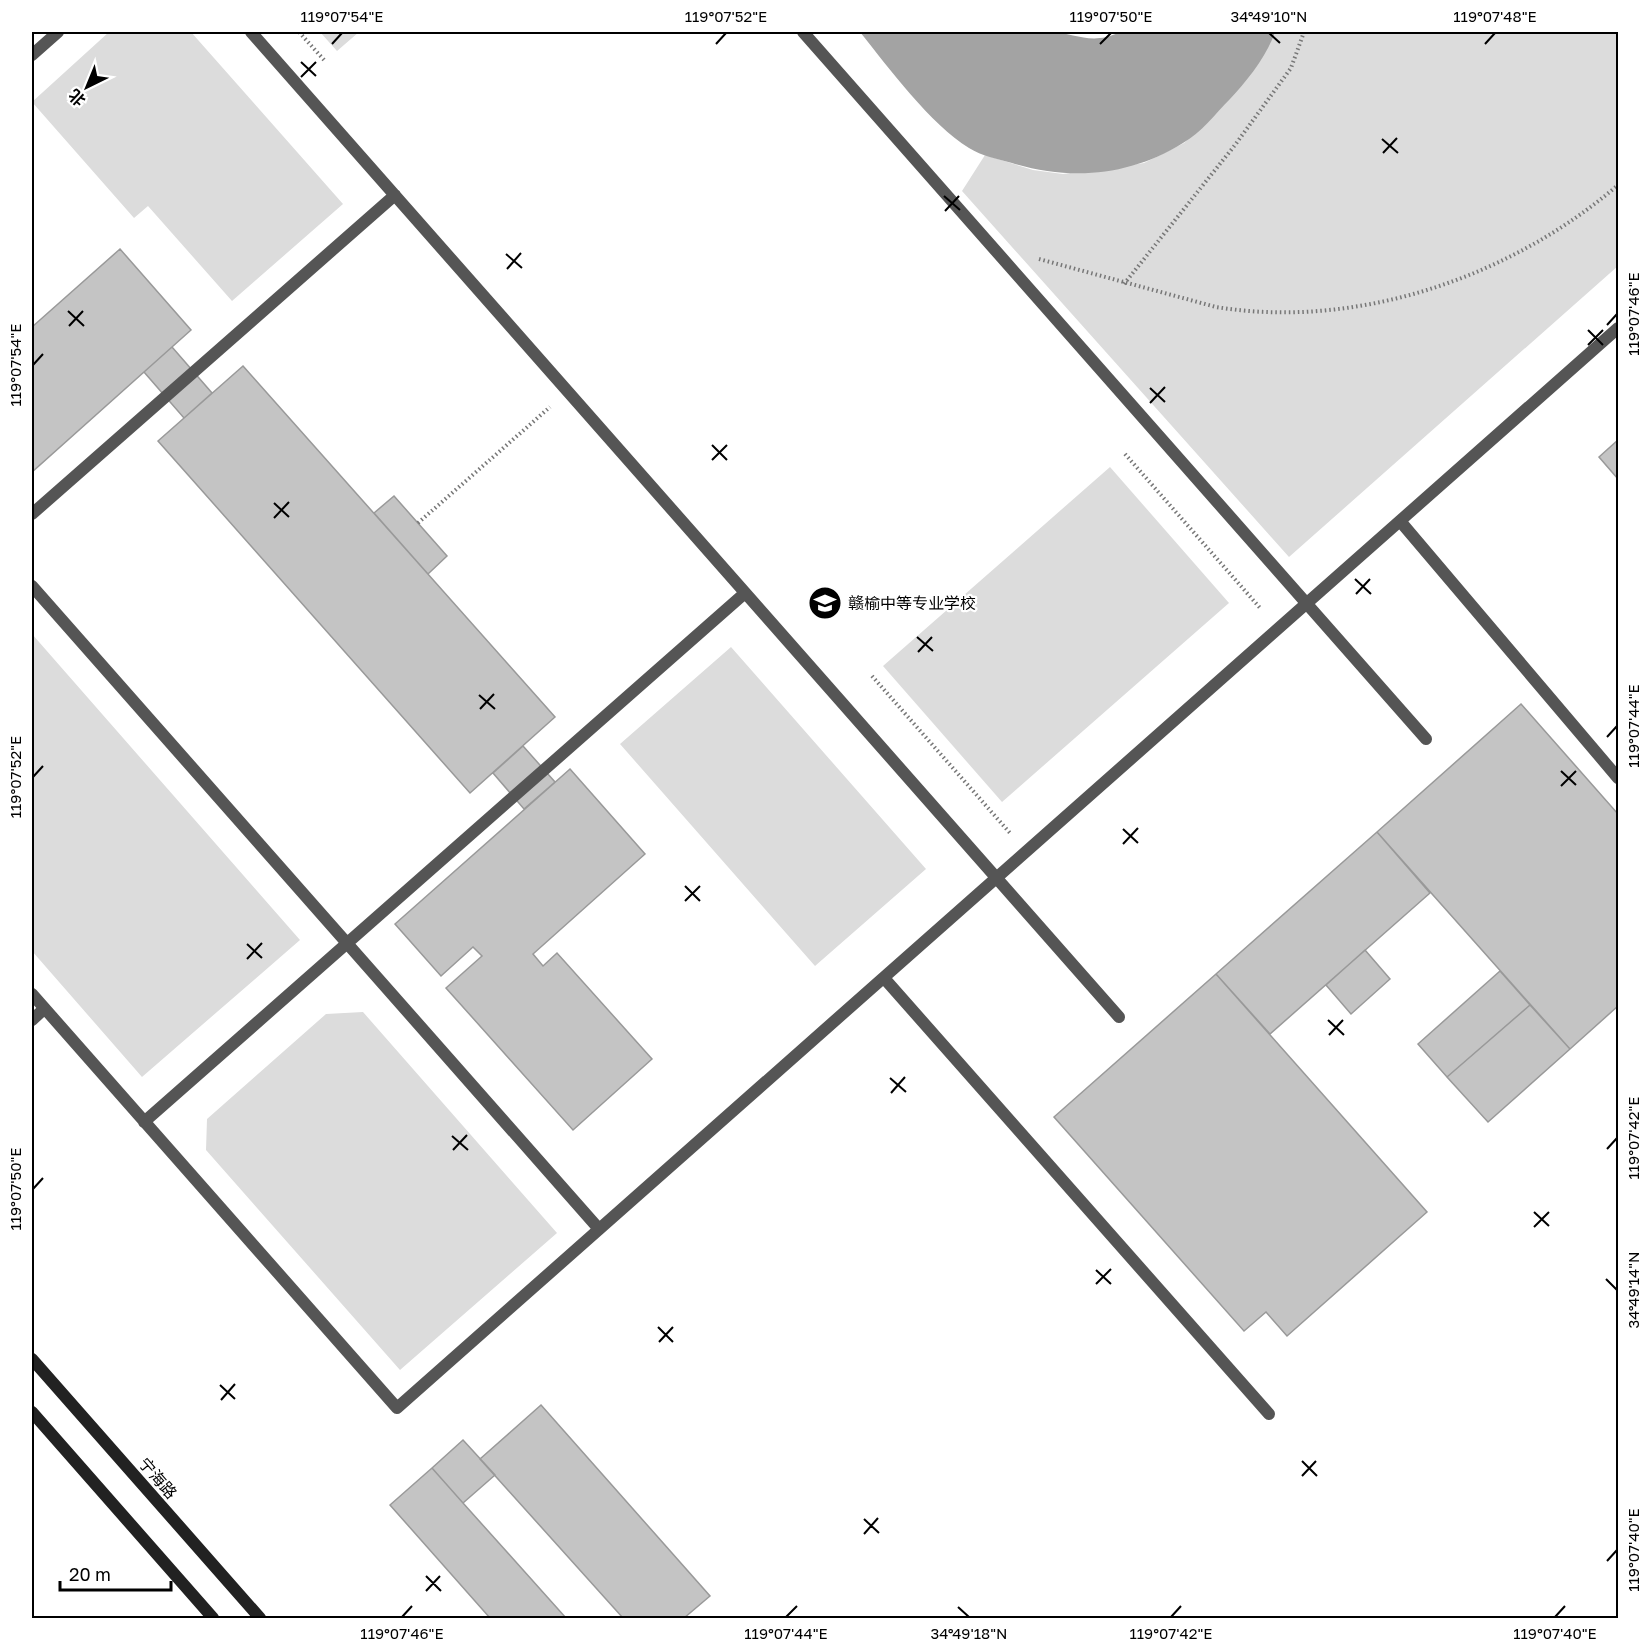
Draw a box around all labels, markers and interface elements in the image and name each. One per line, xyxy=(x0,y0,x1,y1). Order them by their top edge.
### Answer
text: 119°07'54"E xyxy=(301,7,383,25)
text: 119°07'52"E xyxy=(685,7,767,25)
text: 119°07'50"E xyxy=(1069,7,1153,25)
text: 34°49'10"N xyxy=(1230,7,1308,25)
text: 119°07'48"E xyxy=(1453,7,1537,25)
north arrow xyxy=(57,57,117,117)
text: 北 xyxy=(64,85,89,111)
text: 119°07'46"E xyxy=(1624,272,1642,356)
text: 119°07'54"E xyxy=(6,324,24,406)
school or university icon: 赣榆中等专业学校 xyxy=(807,585,843,621)
place label: 赣榆中等专业学校 xyxy=(848,593,976,613)
text: 119°07'44"E xyxy=(1624,684,1642,768)
text: 119°07'52"E xyxy=(6,736,24,818)
text: 119°07'42"E xyxy=(1624,1097,1642,1179)
text: 119°07'50"E xyxy=(6,1147,24,1231)
text: 34°49'14"N xyxy=(1624,1252,1642,1328)
street label: 宁海路 xyxy=(135,1453,181,1503)
text: 119°07'40"E xyxy=(1624,1508,1642,1592)
scale bar xyxy=(60,1554,171,1592)
text: 20 m xyxy=(69,1563,111,1585)
text: 119°07'46"E xyxy=(360,1624,444,1642)
text: 119°07'44"E xyxy=(744,1624,828,1642)
text: 34°49'18"N xyxy=(931,1624,1007,1642)
text: 119°07'42"E xyxy=(1130,1624,1212,1642)
text: 119°07'40"E xyxy=(1513,1624,1597,1642)

